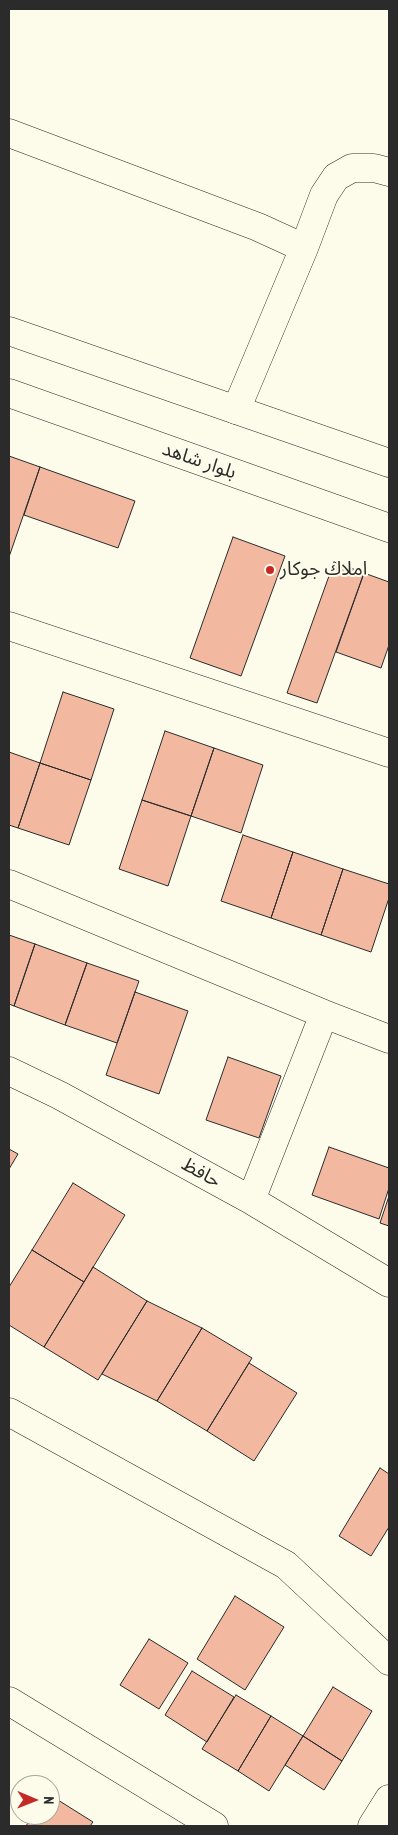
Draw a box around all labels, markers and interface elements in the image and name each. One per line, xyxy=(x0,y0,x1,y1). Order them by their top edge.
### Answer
street label: بلوار شاهد xyxy=(159,438,239,484)
place label: املاك جوكار xyxy=(280,559,367,581)
marker: املاك جوكار xyxy=(264,564,276,576)
street label: حافظ xyxy=(178,1153,224,1193)
north arrow xyxy=(10,1775,60,1825)
text: N xyxy=(40,1796,58,1804)

